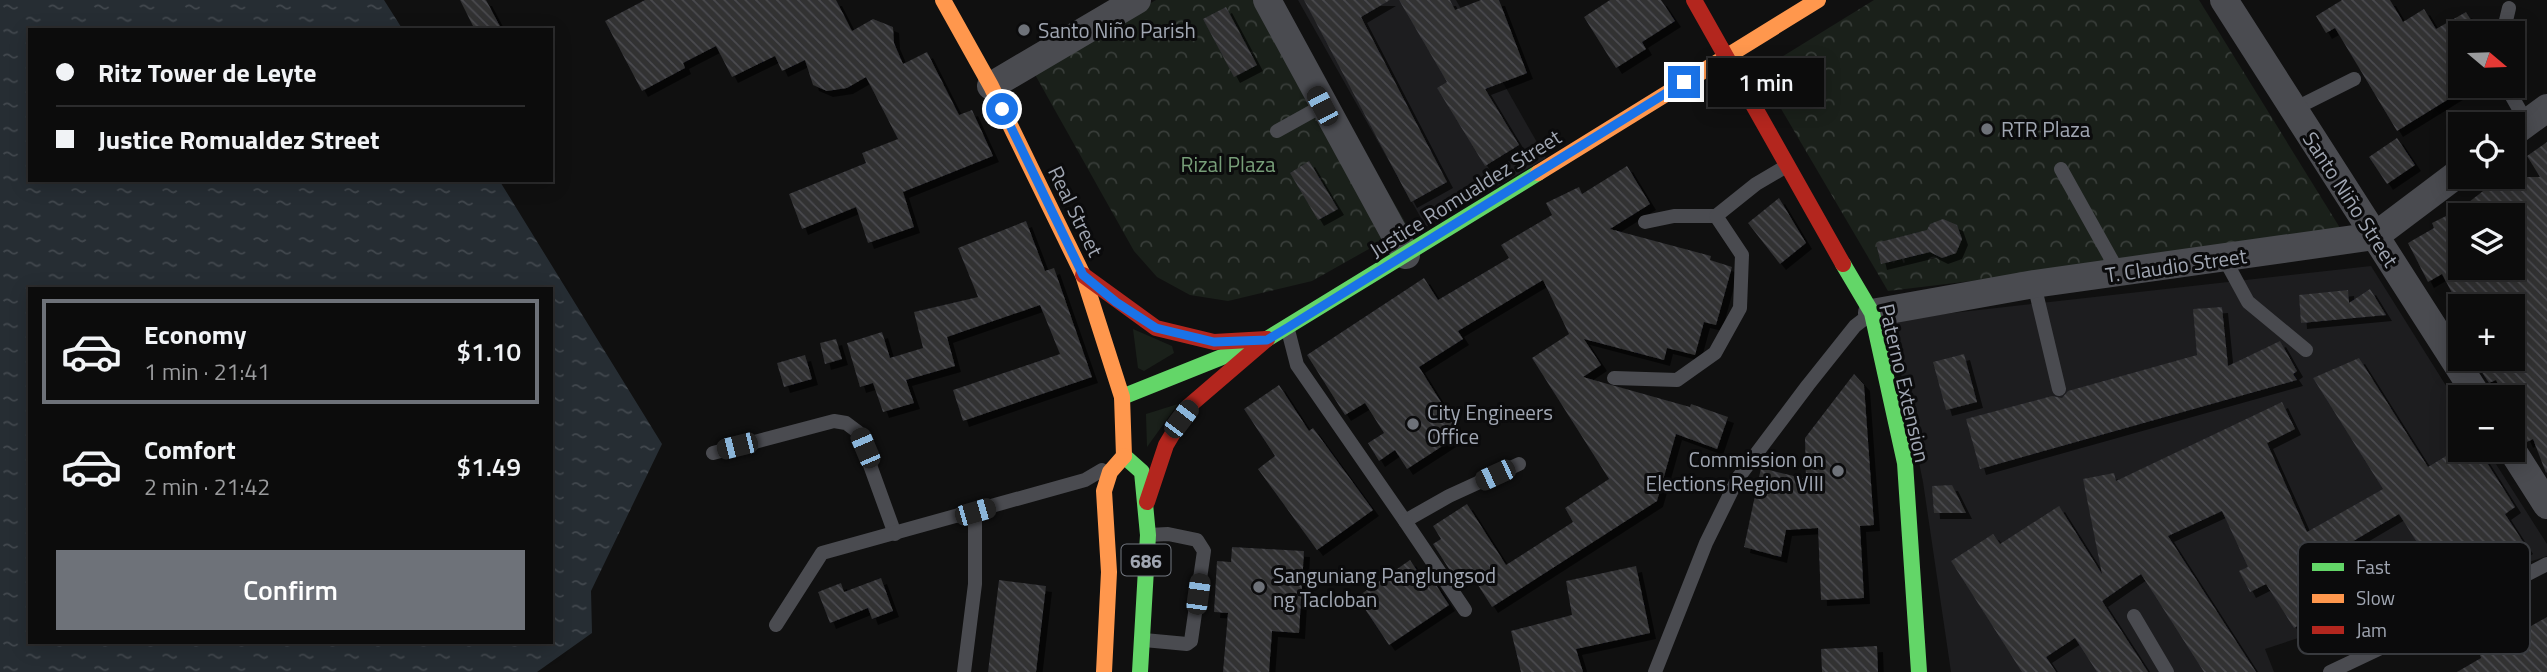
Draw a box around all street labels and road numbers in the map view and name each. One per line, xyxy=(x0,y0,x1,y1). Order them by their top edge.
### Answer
street label: Justice Romualdez Street xyxy=(1363,121,1568,265)
street label: Santo Niño Street xyxy=(2295,125,2407,274)
street label: Real Street xyxy=(1040,160,1112,262)
street label: T. Claudio Street xyxy=(2103,239,2249,291)
street label: Paterno Extension xyxy=(1871,300,1939,466)
road number: 686 xyxy=(1122,544,1170,576)

